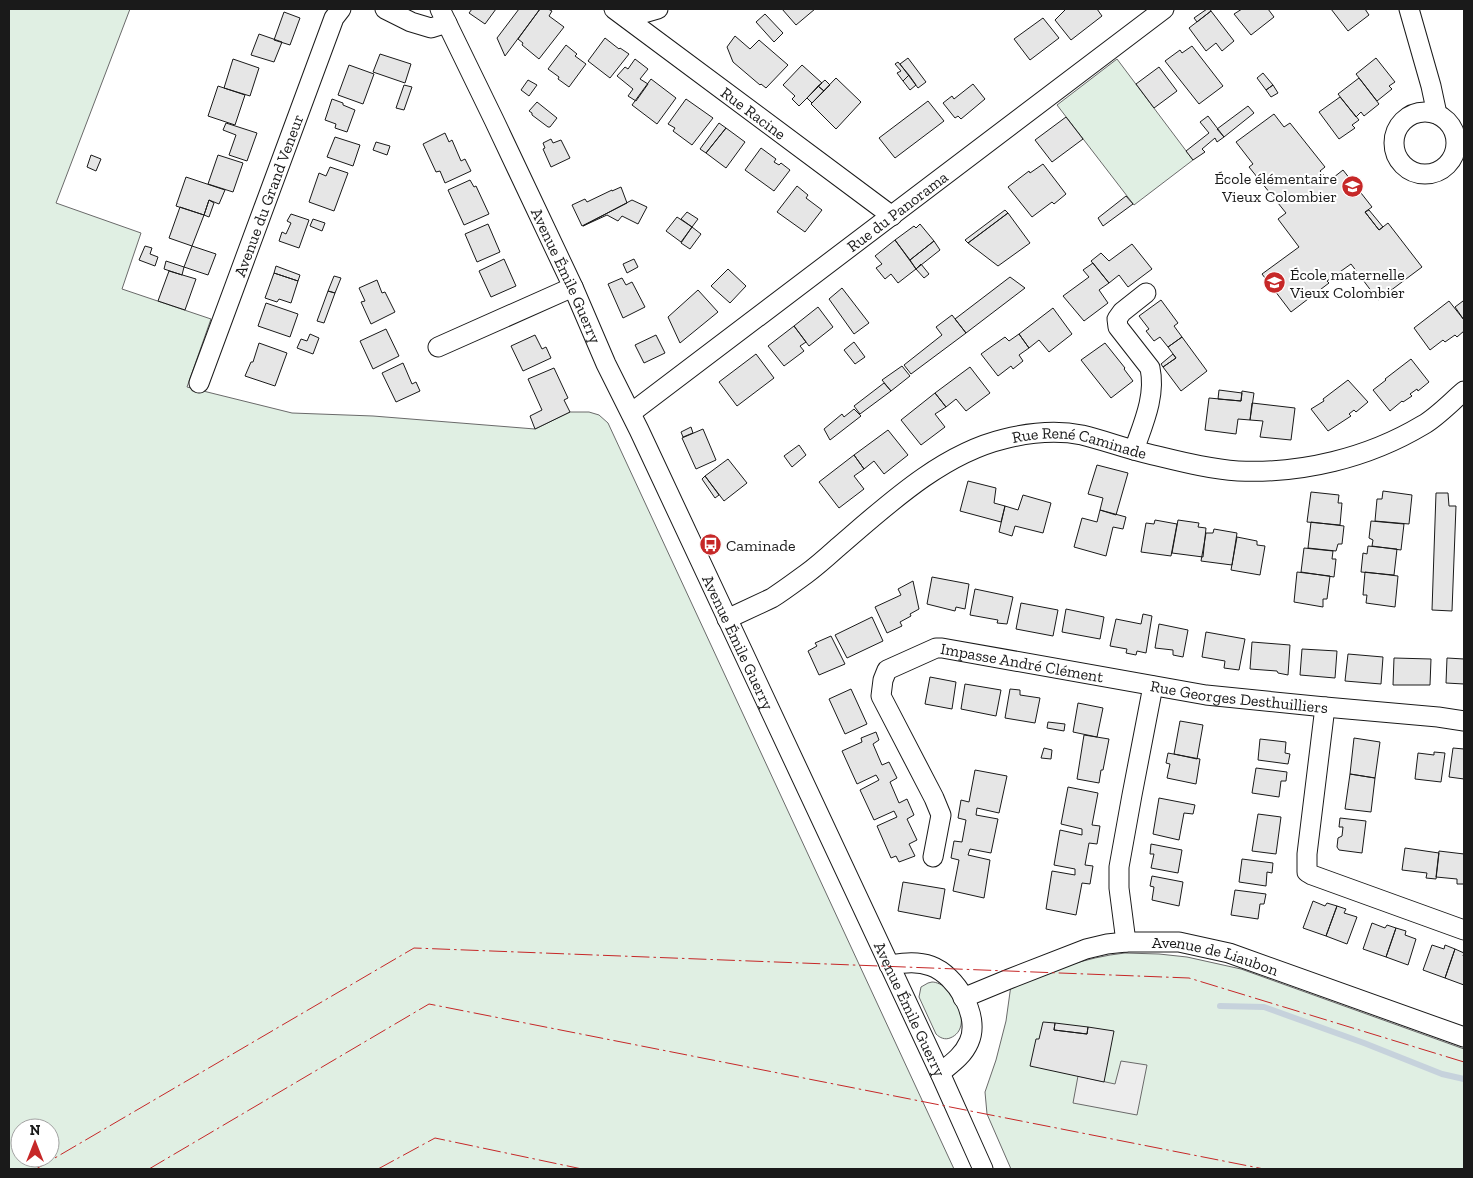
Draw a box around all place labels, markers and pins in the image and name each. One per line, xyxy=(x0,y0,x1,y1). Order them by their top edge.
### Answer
place label: École élémentaire Vieux Colombier xyxy=(1214,169,1337,206)
school or university icon: École élémentaire Vieux Colombier xyxy=(1341,175,1365,199)
place label: École maternelle Vieux Colombier xyxy=(1289,265,1405,302)
school or university icon: École maternelle Vieux Colombier xyxy=(1262,271,1286,295)
bus stop icon: Caminade xyxy=(698,533,722,557)
place label: Caminade xyxy=(726,536,796,555)

